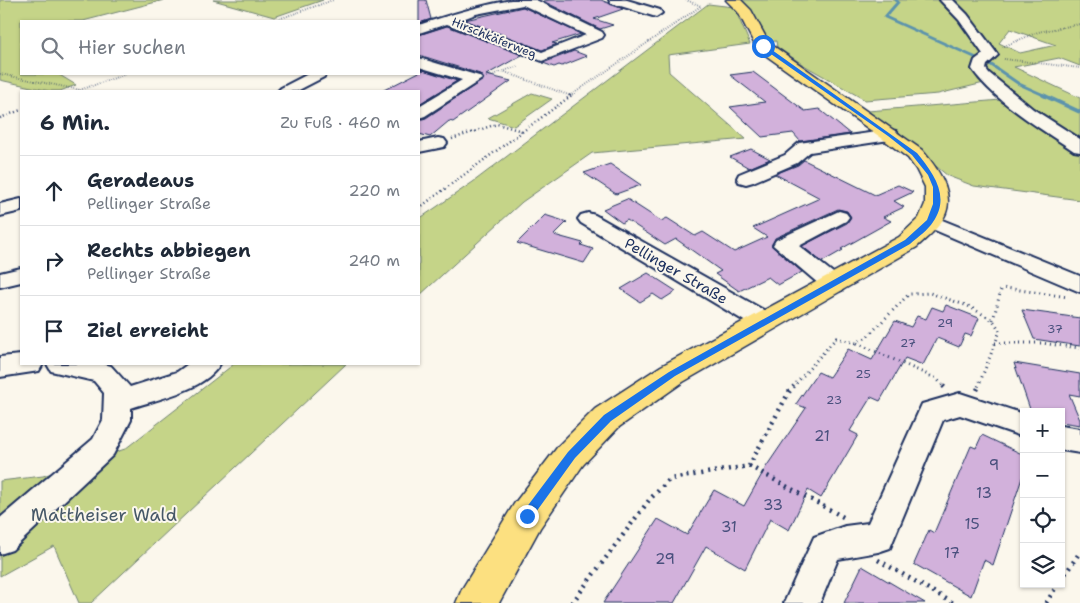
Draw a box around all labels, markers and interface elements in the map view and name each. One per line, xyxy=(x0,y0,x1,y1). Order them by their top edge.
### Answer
street label: Hirschkäferweg xyxy=(449,14,539,62)
search box xyxy=(20,20,420,75)
icon: search xyxy=(38,34,66,62)
text: Hier suchen xyxy=(78,35,186,60)
route start xyxy=(752,35,775,58)
text: 6 Min. xyxy=(40,109,110,137)
text: Zu Fuß · 460 m xyxy=(280,112,400,133)
text: Geradeaus xyxy=(87,168,194,193)
icon: ahead xyxy=(40,177,68,205)
text: 220 m xyxy=(348,180,400,201)
text: Pellinger Straße xyxy=(87,193,211,214)
street label: Pellinger Straße xyxy=(621,233,731,309)
text: Rechts abbiegen xyxy=(87,238,251,263)
icon: right xyxy=(40,247,68,275)
text: 240 m xyxy=(348,250,400,271)
text: Pellinger Straße xyxy=(87,263,211,284)
house number: 29 xyxy=(937,315,953,331)
icon: arrive xyxy=(40,317,68,345)
text: Ziel erreicht xyxy=(87,318,208,343)
house number: 37 xyxy=(1047,321,1063,337)
house number: 27 xyxy=(900,335,916,351)
house number: 25 xyxy=(855,366,871,382)
house number: 23 xyxy=(826,392,842,408)
map controls xyxy=(1020,408,1065,588)
button: + xyxy=(1020,408,1065,453)
house number: 21 xyxy=(814,426,830,446)
button: − xyxy=(1020,453,1065,498)
house number: 9 xyxy=(989,455,999,475)
house number: 13 xyxy=(976,483,992,503)
house number: 33 xyxy=(763,495,783,515)
button: locate xyxy=(1020,498,1065,543)
park label: Mattheiser Wald xyxy=(31,503,177,527)
route end xyxy=(516,505,539,528)
house number: 15 xyxy=(964,514,980,534)
house number: 31 xyxy=(721,517,737,537)
house number: 17 xyxy=(944,543,960,563)
button: layers xyxy=(1020,543,1065,588)
house number: 29 xyxy=(655,549,675,569)

